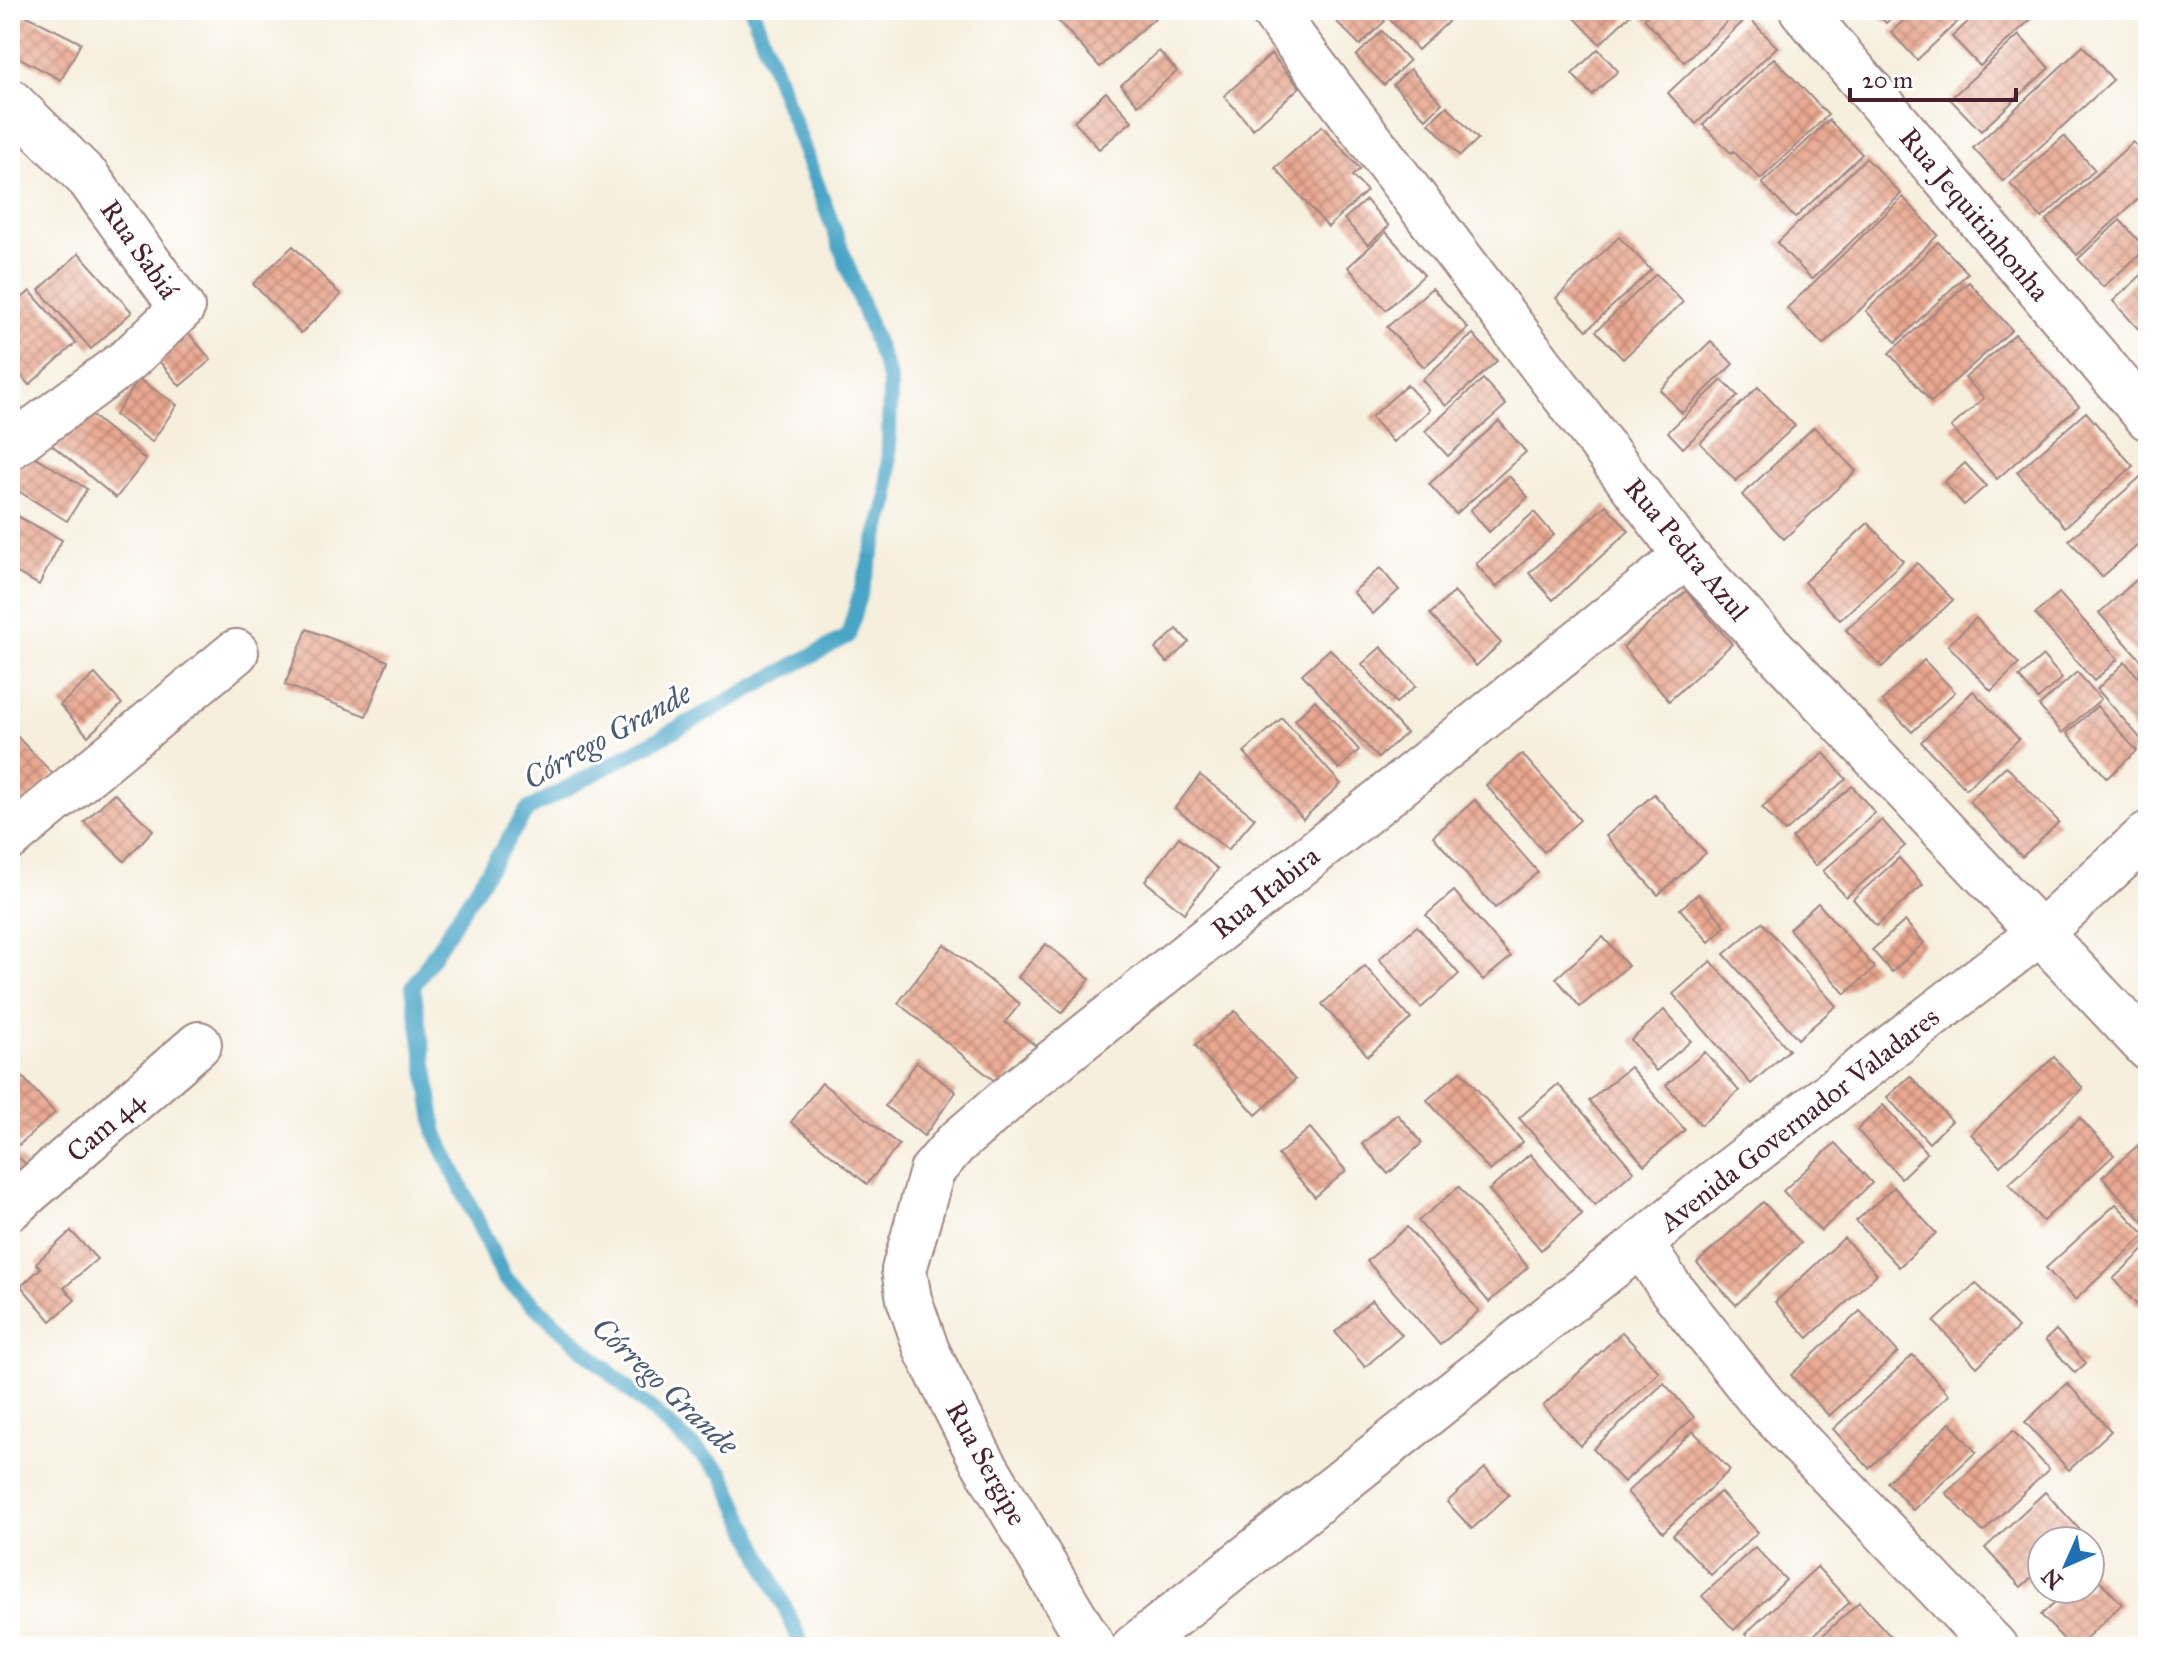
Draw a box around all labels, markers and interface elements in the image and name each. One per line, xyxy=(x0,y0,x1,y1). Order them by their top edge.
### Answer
scale bar xyxy=(1850,52,2016,102)
text: 20 m xyxy=(1862,65,1913,95)
street label: Rua Jequitinhonha xyxy=(1892,120,2057,308)
street label: Rua Sabiá xyxy=(93,193,186,306)
street label: Rua Pedra Azul xyxy=(1617,471,1757,628)
water label: Córrego Grande xyxy=(517,675,698,797)
street label: Rua Itabira xyxy=(1204,838,1327,947)
street label: Avenida Governador Valadares xyxy=(1652,999,1946,1240)
street label: Cam 44 xyxy=(59,1082,152,1170)
water label: Córrego Grande xyxy=(585,1309,746,1463)
street label: Rua Sergipe xyxy=(938,1395,1035,1532)
north arrow xyxy=(2026,1525,2106,1605)
text: N xyxy=(2036,1562,2068,1595)

